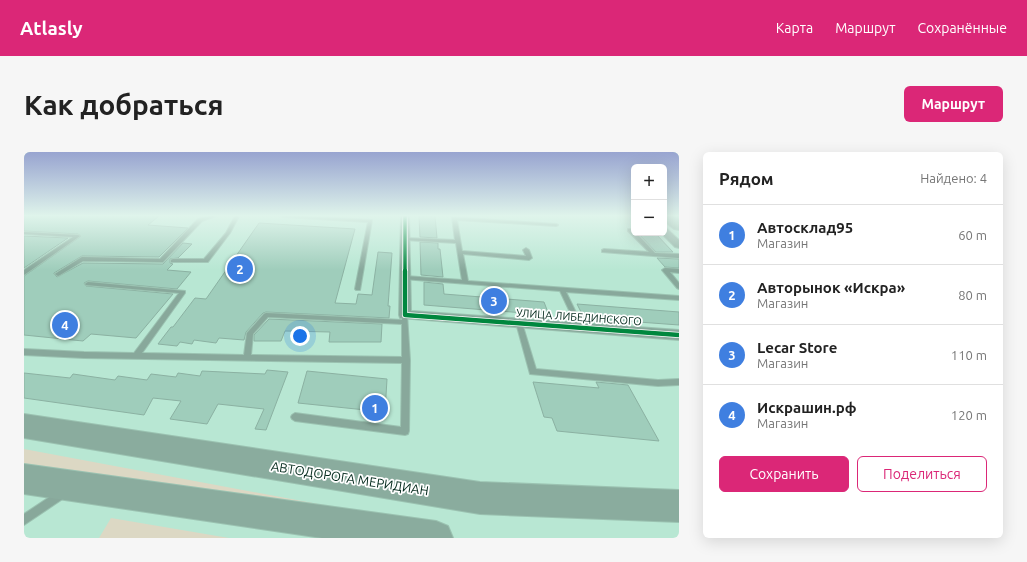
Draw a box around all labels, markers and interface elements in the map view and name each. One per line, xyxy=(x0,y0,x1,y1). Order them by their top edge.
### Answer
text: Atlasly xyxy=(20,17,83,39)
text: Карта xyxy=(776,20,813,36)
text: Маршрут xyxy=(835,20,896,36)
text: Сохранённые xyxy=(918,20,1007,36)
button: Маршрут xyxy=(904,86,1003,122)
text: Как добраться xyxy=(24,89,223,120)
map controls xyxy=(631,164,667,236)
button: + xyxy=(631,164,667,200)
text: Рядом xyxy=(719,169,774,188)
text: Найдено: 4 xyxy=(920,171,987,185)
button: − xyxy=(631,200,667,236)
text: Автосклад95 xyxy=(757,219,853,236)
text: 1 xyxy=(728,228,736,242)
text: 60 m xyxy=(958,228,987,242)
text: Магазин xyxy=(757,236,808,250)
pin: 2 xyxy=(227,254,253,284)
text: Авторынок «Искра» xyxy=(757,279,905,296)
pin: 3 xyxy=(481,286,507,316)
text: 2 xyxy=(728,288,736,302)
text: 80 m xyxy=(958,288,987,302)
text: Магазин xyxy=(757,296,808,310)
street label: УЛИЦА ЛИБЕДИНСКОГО xyxy=(516,307,642,327)
pin: 4 xyxy=(52,310,78,340)
your location xyxy=(290,326,310,346)
text: Lecar Store xyxy=(757,339,837,356)
text: 3 xyxy=(728,348,736,362)
text: 110 m xyxy=(951,348,987,362)
text: Магазин xyxy=(757,356,808,370)
pin: 1 xyxy=(362,393,388,423)
text: Искрашин.рф xyxy=(757,399,856,416)
text: 4 xyxy=(728,408,736,422)
text: 120 m xyxy=(951,408,987,422)
text: Магазин xyxy=(757,416,808,430)
button: Сохранить xyxy=(719,456,849,492)
button: Поделиться xyxy=(857,456,987,492)
street label: АВТОДОРОГА МЕРИДИАН xyxy=(270,459,430,497)

